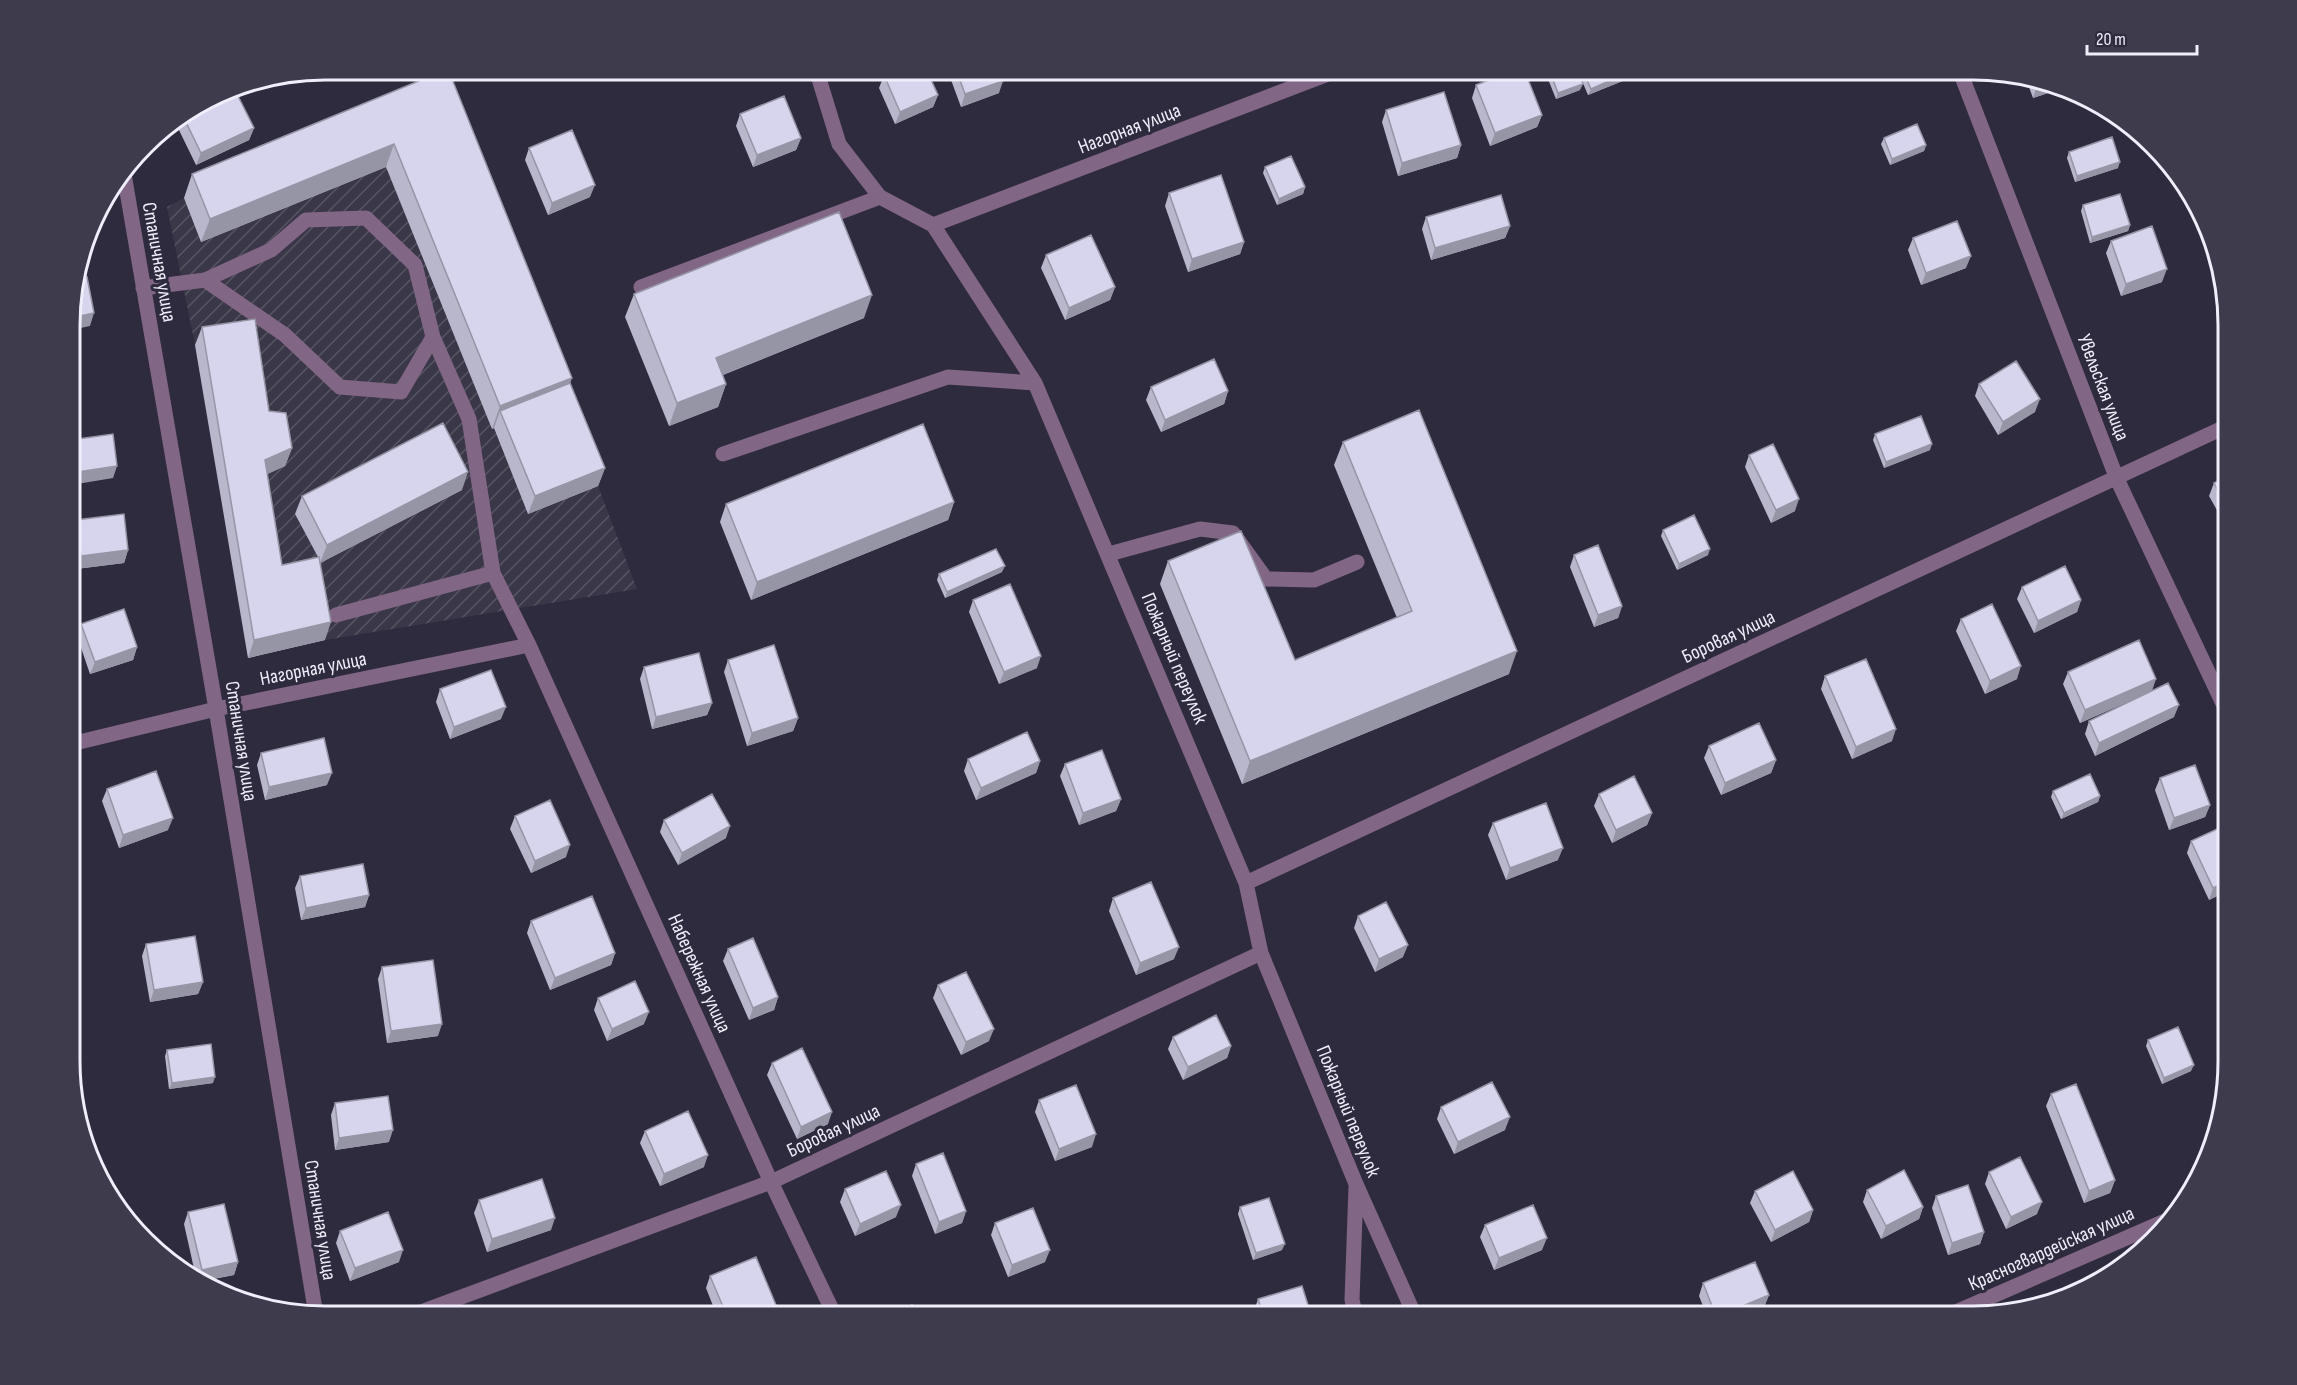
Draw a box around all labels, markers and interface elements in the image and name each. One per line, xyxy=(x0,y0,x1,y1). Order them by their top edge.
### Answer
scale bar xyxy=(2087,18,2196,56)
text: 20 m xyxy=(2096,29,2126,50)
street label: Нагорная улица xyxy=(1075,98,1184,159)
street label: Станичная улица xyxy=(137,200,181,324)
street label: Увельская улица xyxy=(2072,331,2134,444)
street label: Пожарный переулок xyxy=(1136,589,1213,728)
street label: Боровая улица xyxy=(1678,605,1779,669)
street label: Нагорная улица xyxy=(258,647,368,691)
street label: Станичная улица xyxy=(220,680,262,803)
street label: Набережная улица xyxy=(662,910,736,1036)
street label: Пожарный переулок xyxy=(1311,1042,1386,1181)
street label: Боровая улица xyxy=(783,1099,884,1163)
street label: Станичная улица xyxy=(299,1159,341,1282)
street label: Красногвардейская улица xyxy=(1965,1202,2138,1296)

